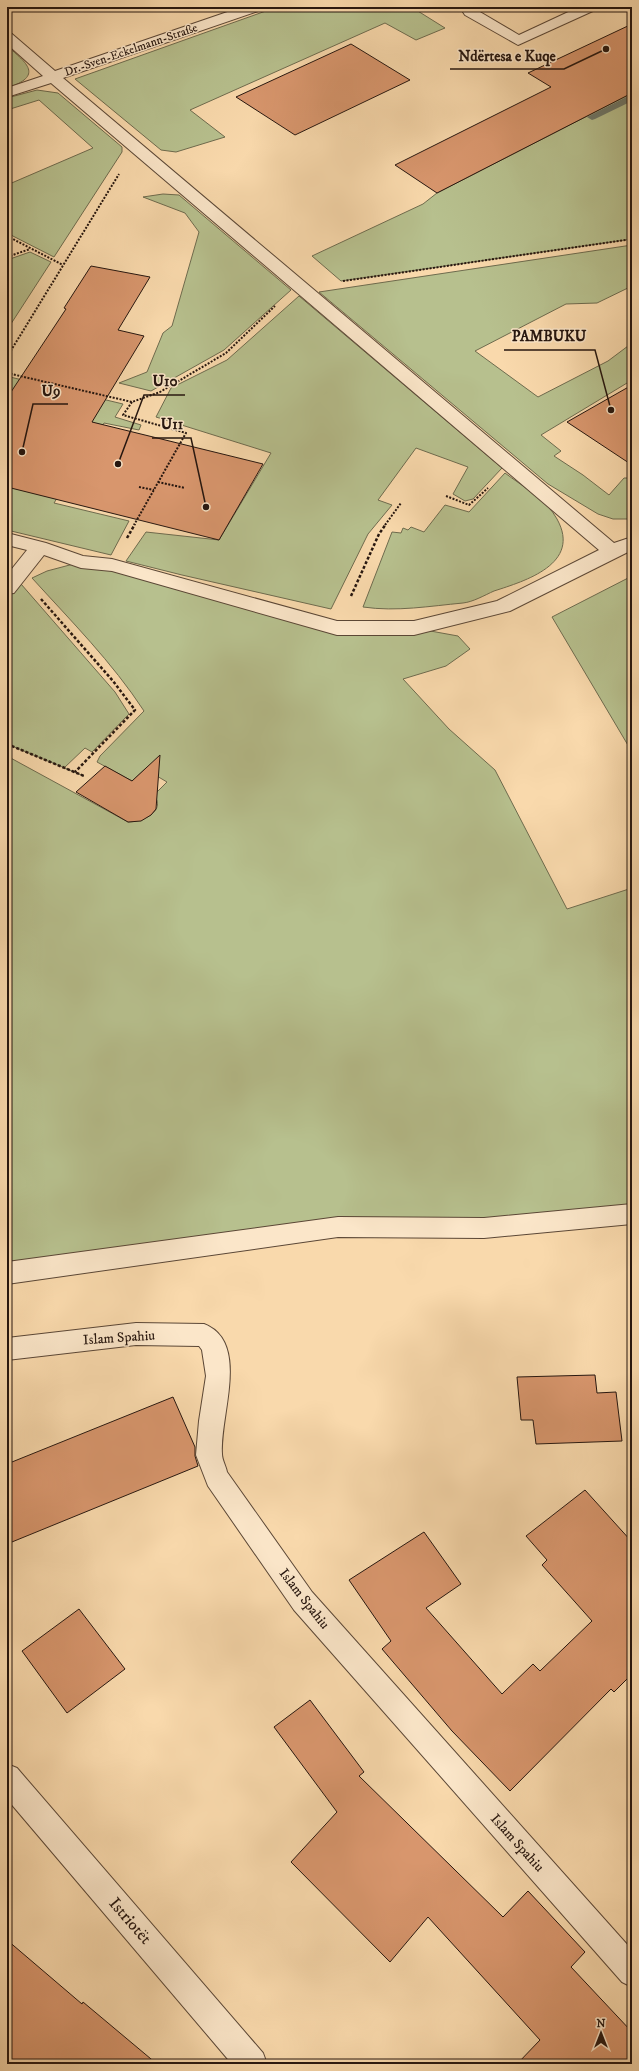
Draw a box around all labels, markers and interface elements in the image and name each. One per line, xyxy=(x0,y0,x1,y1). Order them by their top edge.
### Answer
street label: Dr.-Sven-Eckelmann-Straße xyxy=(62,20,200,80)
callout: Ndërtesa e Kuqe xyxy=(450,42,564,69)
text: Ndërtesa e Kuqe xyxy=(458,47,557,67)
callout: PAMBUKU xyxy=(504,323,595,350)
text: PAMBUKU xyxy=(512,327,587,346)
callout: U10 xyxy=(144,368,185,395)
text: U10 xyxy=(152,372,178,391)
callout: U9 xyxy=(33,377,68,404)
text: U9 xyxy=(41,382,61,401)
callout: U11 xyxy=(152,411,191,438)
text: U11 xyxy=(161,415,184,434)
street label: Islam Spahiu xyxy=(82,1326,156,1349)
street label: Islam Spahiu xyxy=(275,1565,333,1633)
street label: Islam Spahiu xyxy=(486,1810,548,1876)
street label: Istriotët xyxy=(104,1893,157,1949)
north arrow xyxy=(581,2013,621,2053)
text: N xyxy=(596,2017,606,2031)

